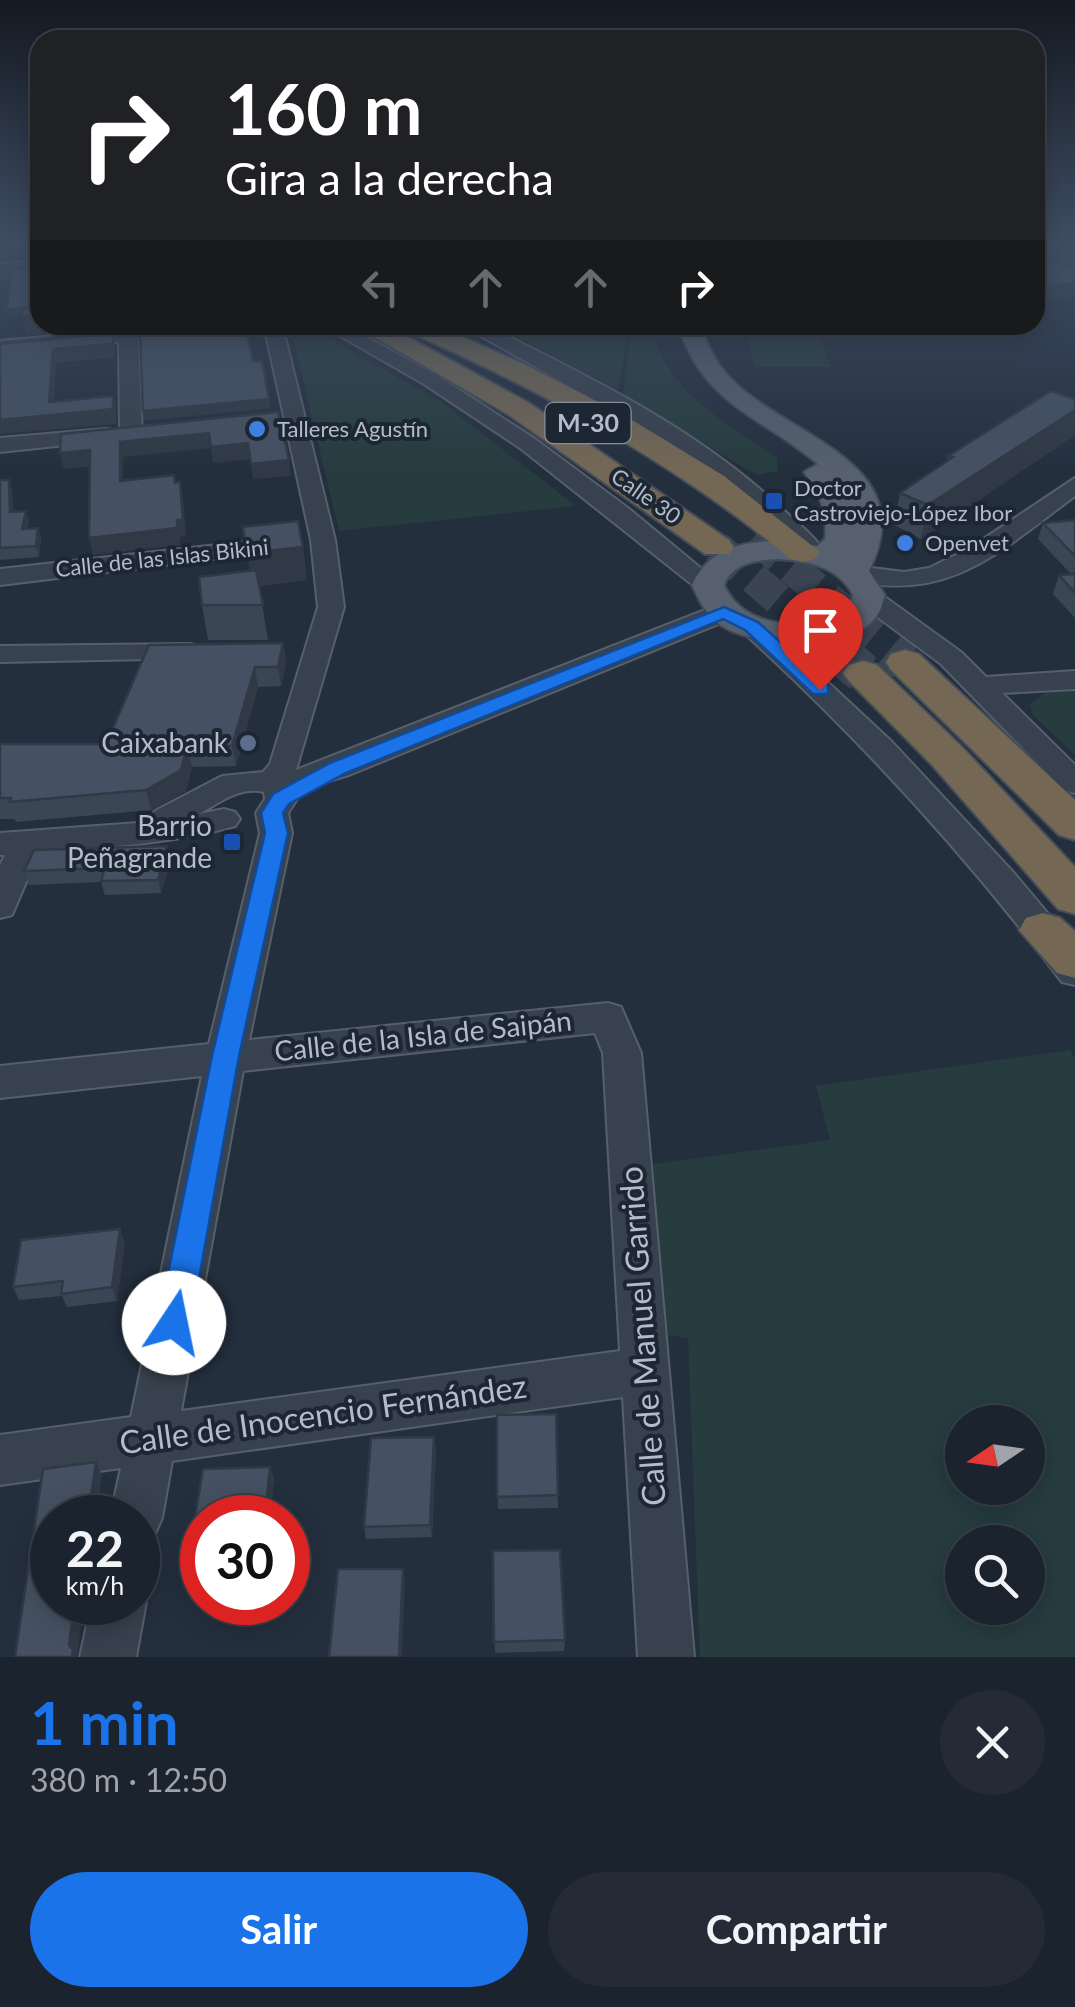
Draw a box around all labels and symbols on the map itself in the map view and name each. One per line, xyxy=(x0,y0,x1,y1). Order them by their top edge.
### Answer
road number: M-30 xyxy=(546,403,630,443)
place label: Talleres Agustín xyxy=(277,415,428,442)
marker: Talleres Agustín xyxy=(246,418,268,440)
street label: Calle 30 xyxy=(606,462,686,529)
place label: Doctor Castroviejo-López Ibor xyxy=(794,474,1012,526)
marker: Doctor Castroviejo-López Ibor xyxy=(763,490,785,512)
place label: Openvet xyxy=(925,529,1009,556)
marker: Openvet xyxy=(894,532,916,554)
street label: Calle de las Islas Bikini xyxy=(54,533,270,582)
pin xyxy=(778,588,863,691)
place label: Caixabank xyxy=(101,725,229,759)
marker: Caixabank xyxy=(237,732,259,754)
place label: Barrio Peñagrande xyxy=(67,808,212,874)
marker: Barrio Peñagrande xyxy=(221,831,243,853)
street label: Calle de la Isla de Saipán xyxy=(273,1002,573,1068)
street label: Calle de Manuel Garrido xyxy=(610,1165,673,1507)
position arrow xyxy=(122,1271,226,1375)
street label: Calle de Inocencio Fernández xyxy=(117,1366,529,1461)
north arrow xyxy=(945,1405,1045,1505)
speed limit sign: 30 xyxy=(180,1495,310,1625)

